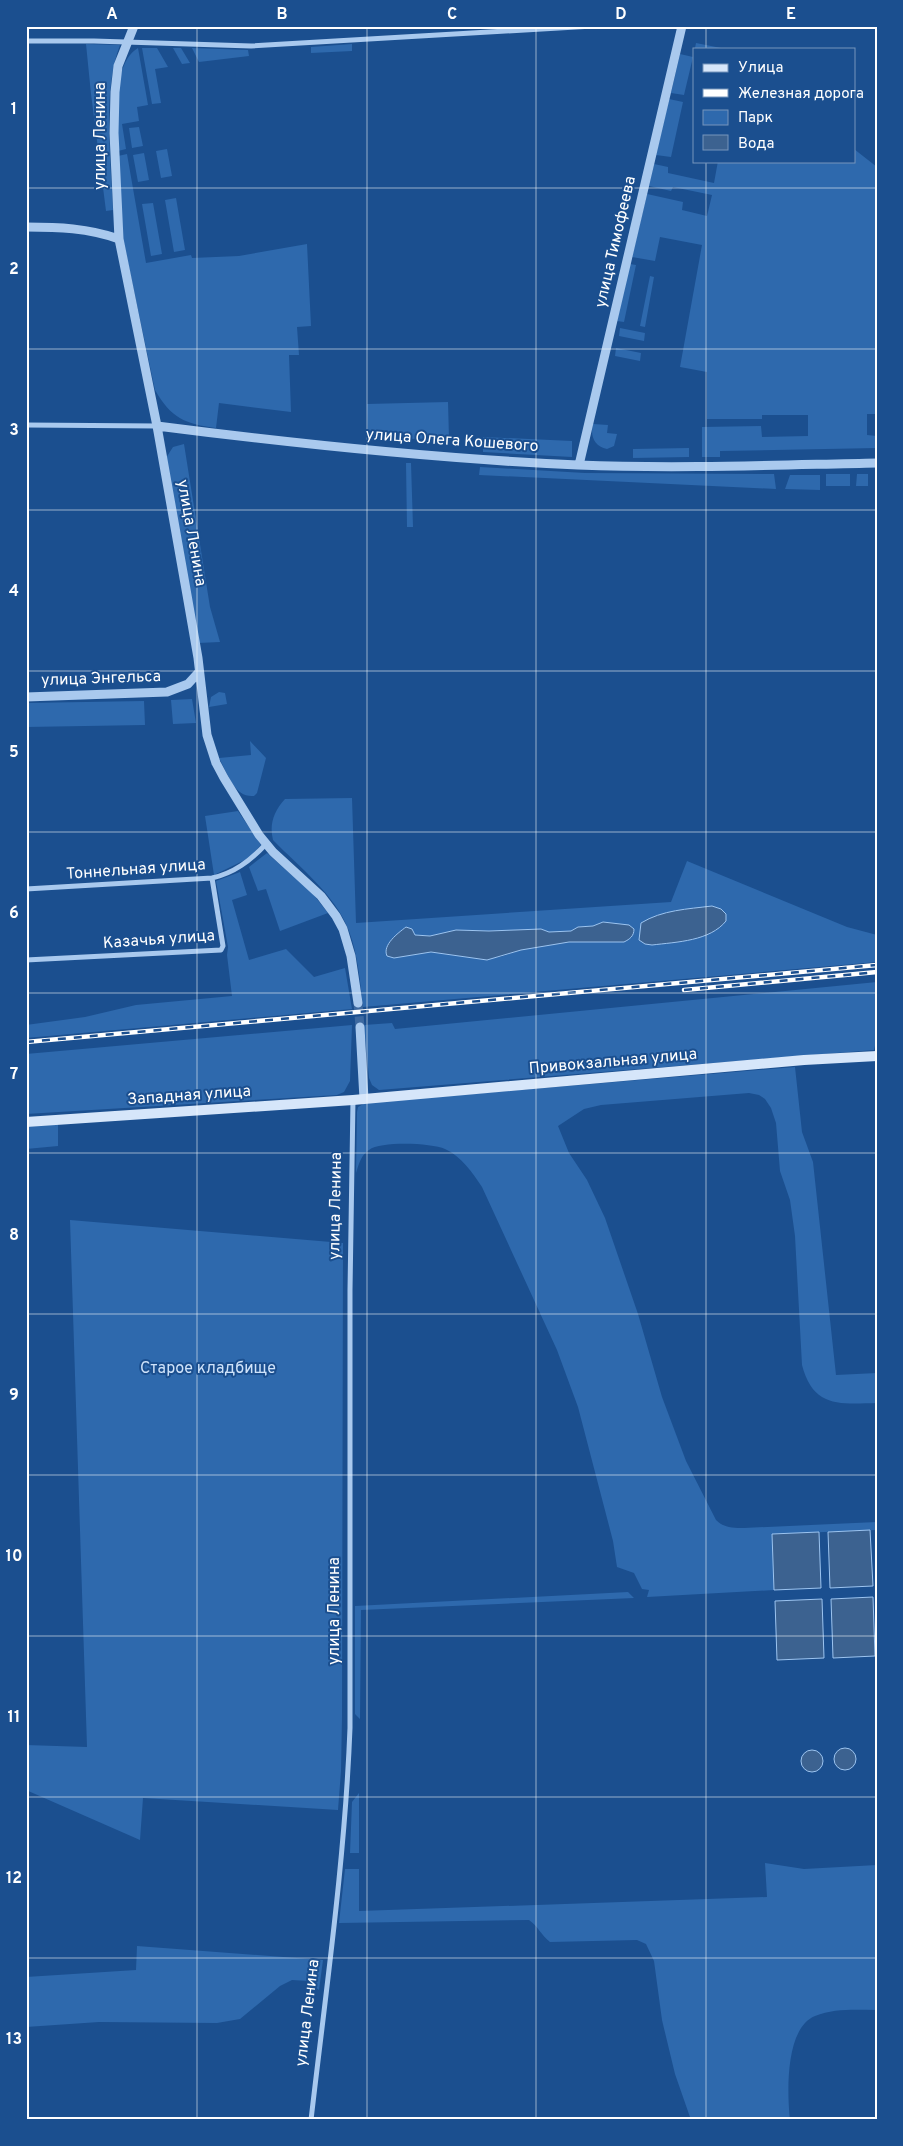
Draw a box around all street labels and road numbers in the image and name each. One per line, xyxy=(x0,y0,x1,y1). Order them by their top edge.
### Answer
street label: улица Ленина xyxy=(91,82,111,190)
street label: улица Тимофеева xyxy=(591,174,641,310)
street label: улица Олега Кошевого xyxy=(365,425,539,457)
street label: улица Ленина xyxy=(172,478,210,588)
street label: улица Энгельса xyxy=(41,667,161,691)
street label: Тоннельная улица xyxy=(66,855,206,885)
street label: Казачья улица xyxy=(102,926,216,954)
street label: Привокзальная улица xyxy=(528,1045,698,1079)
street label: Западная улица xyxy=(126,1082,252,1110)
street label: улица Ленина xyxy=(325,1152,347,1260)
street label: улица Ленина xyxy=(325,1557,345,1665)
street label: улица Ленина xyxy=(291,1958,325,2068)

